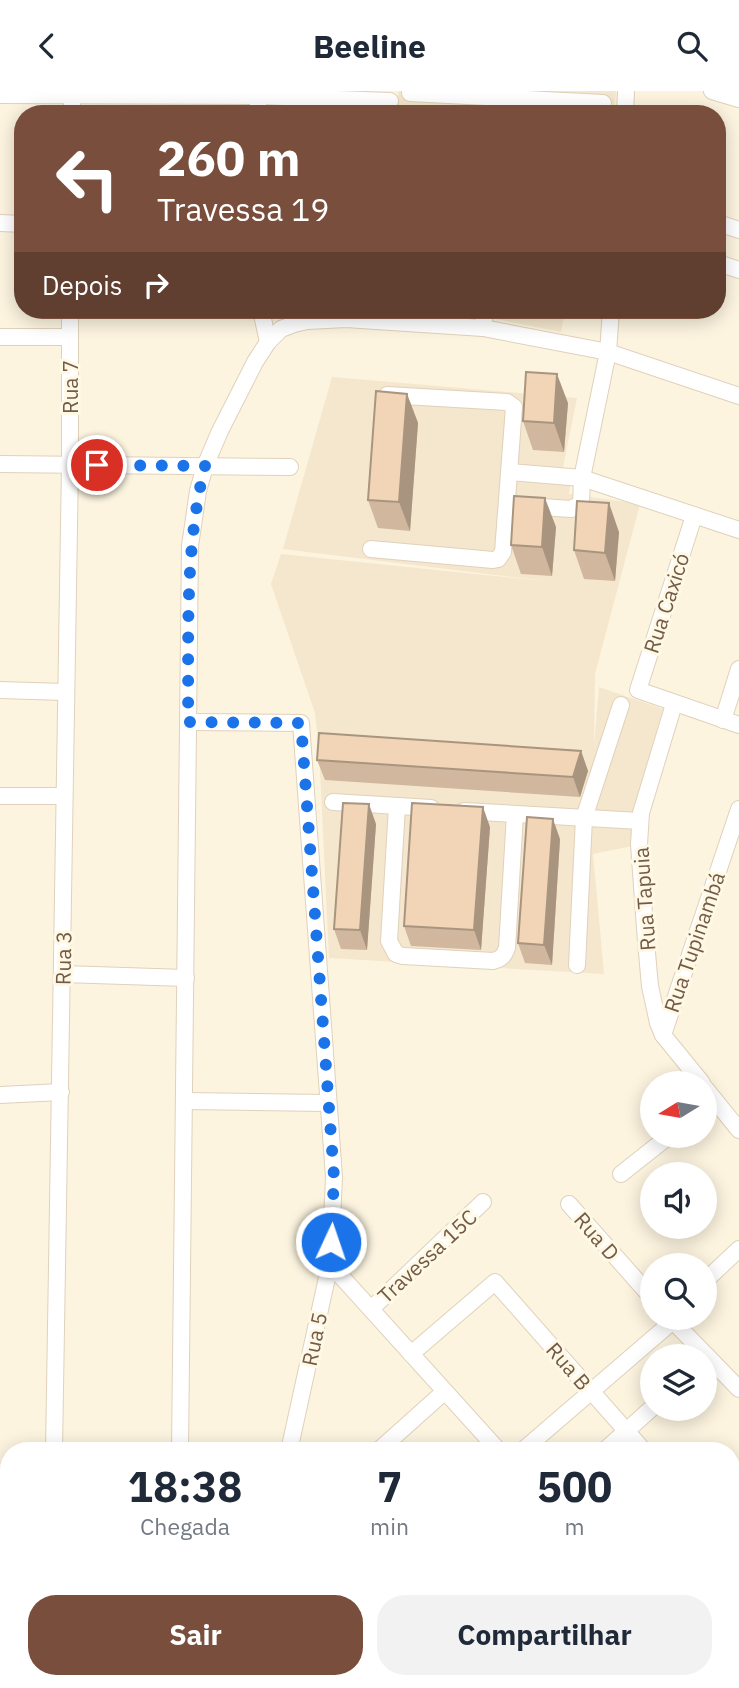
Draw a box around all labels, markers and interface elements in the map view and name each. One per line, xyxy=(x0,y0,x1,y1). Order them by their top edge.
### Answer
text: Beeline xyxy=(313,25,426,67)
icon: back xyxy=(28,27,66,65)
icon: search xyxy=(673,27,711,65)
text: 260 m xyxy=(157,126,301,189)
icon: left xyxy=(42,133,133,224)
text: Travessa 19 xyxy=(157,188,329,230)
icon: right xyxy=(137,266,175,304)
text: Depois xyxy=(42,268,123,302)
street label: Rua 7 xyxy=(56,360,84,414)
pin xyxy=(67,435,127,495)
icon: arrive xyxy=(78,446,116,484)
street label: Rua Caxicó xyxy=(637,549,695,657)
street label: Rua Tapuia xyxy=(626,846,662,952)
street label: Rua Tupinambá xyxy=(657,868,731,1016)
street label: Rua 3 xyxy=(49,931,77,985)
north arrow xyxy=(640,1071,718,1148)
map controls xyxy=(640,1071,717,1421)
button: sound xyxy=(640,1162,717,1239)
street label: Travessa 15C xyxy=(371,1203,483,1309)
position arrow xyxy=(294,1205,368,1279)
street label: Rua D xyxy=(568,1206,626,1266)
button: search xyxy=(640,1253,717,1330)
street label: Rua 5 xyxy=(295,1310,333,1368)
street label: Rua B xyxy=(540,1336,598,1396)
button: layers xyxy=(640,1344,717,1421)
text: 18:38 xyxy=(128,1459,242,1514)
text: 7 xyxy=(377,1459,402,1514)
text: 500 xyxy=(537,1459,612,1514)
text: Chegada xyxy=(140,1511,230,1541)
text: min xyxy=(370,1511,409,1541)
text: m xyxy=(564,1511,585,1541)
button: Sair xyxy=(28,1595,363,1675)
button: Compartilhar xyxy=(377,1595,712,1675)

